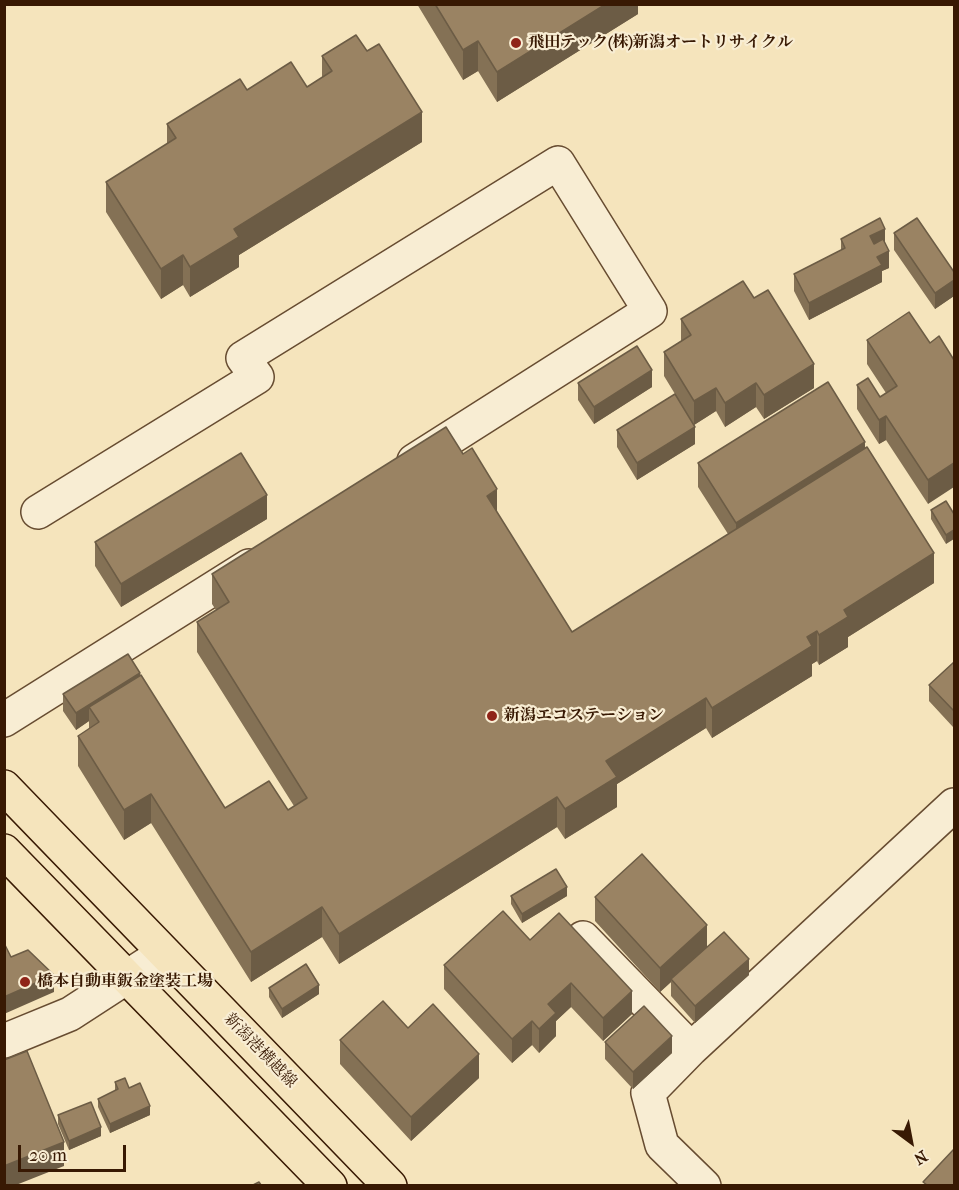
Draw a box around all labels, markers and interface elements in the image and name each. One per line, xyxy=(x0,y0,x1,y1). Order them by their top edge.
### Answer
place label: 飛田テック(株)新潟オートリサイクル xyxy=(528,33,793,53)
marker: 飛田テック(株)新潟オートリサイクル xyxy=(509,36,523,50)
place label: 新潟エコステーション xyxy=(504,706,664,726)
marker: 新潟エコステーション xyxy=(485,709,499,723)
place label: 橋本自動車鈑金塗装工場 xyxy=(37,972,213,992)
marker: 橋本自動車鈑金塗装工場 xyxy=(18,975,32,989)
street label: 新潟港横越線 xyxy=(220,1010,300,1092)
north arrow xyxy=(881,1112,941,1172)
scale bar xyxy=(21,1133,129,1171)
text: 20 m xyxy=(29,1145,67,1166)
text: N xyxy=(911,1146,931,1169)

